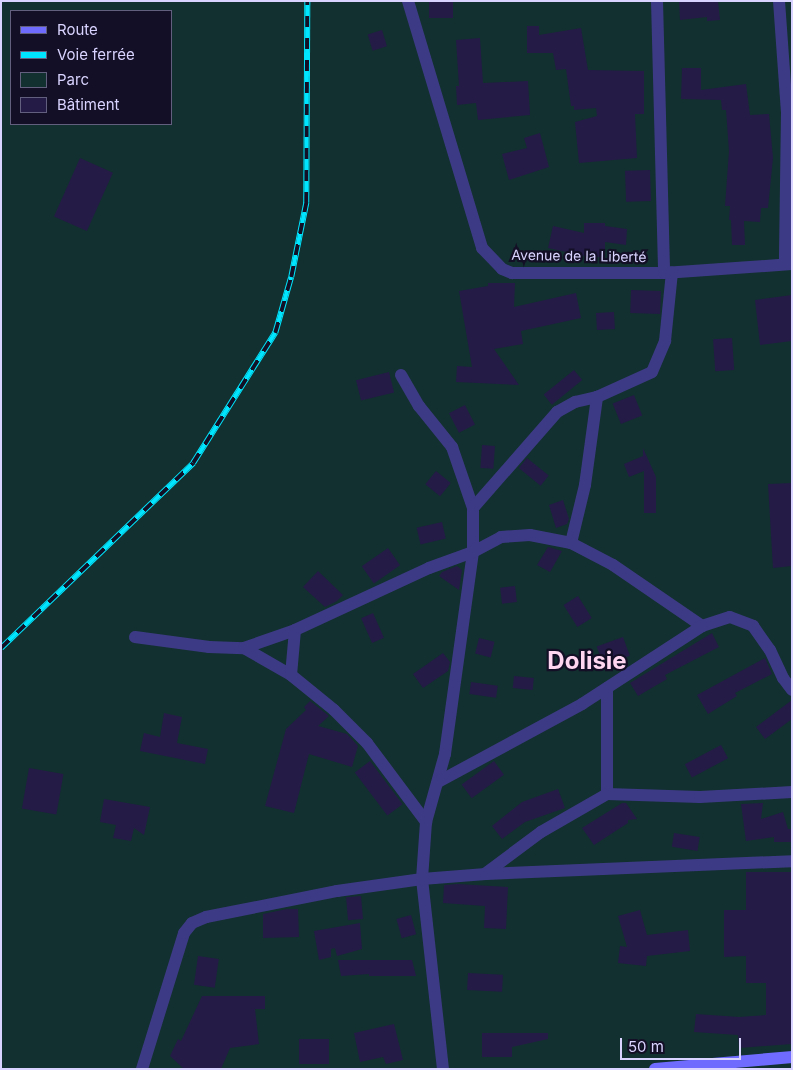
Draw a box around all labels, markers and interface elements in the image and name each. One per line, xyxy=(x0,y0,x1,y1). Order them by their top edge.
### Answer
legend xyxy=(10,10,172,125)
text: Route xyxy=(57,20,98,39)
text: Voie ferrée xyxy=(57,45,135,64)
text: Parc xyxy=(57,70,89,89)
text: Bâtiment xyxy=(57,95,119,114)
street label: Avenue de la Liberté xyxy=(511,246,647,266)
district label: Dolisie xyxy=(547,647,627,675)
scale bar xyxy=(623,1028,744,1060)
text: 50 m xyxy=(628,1037,664,1056)

